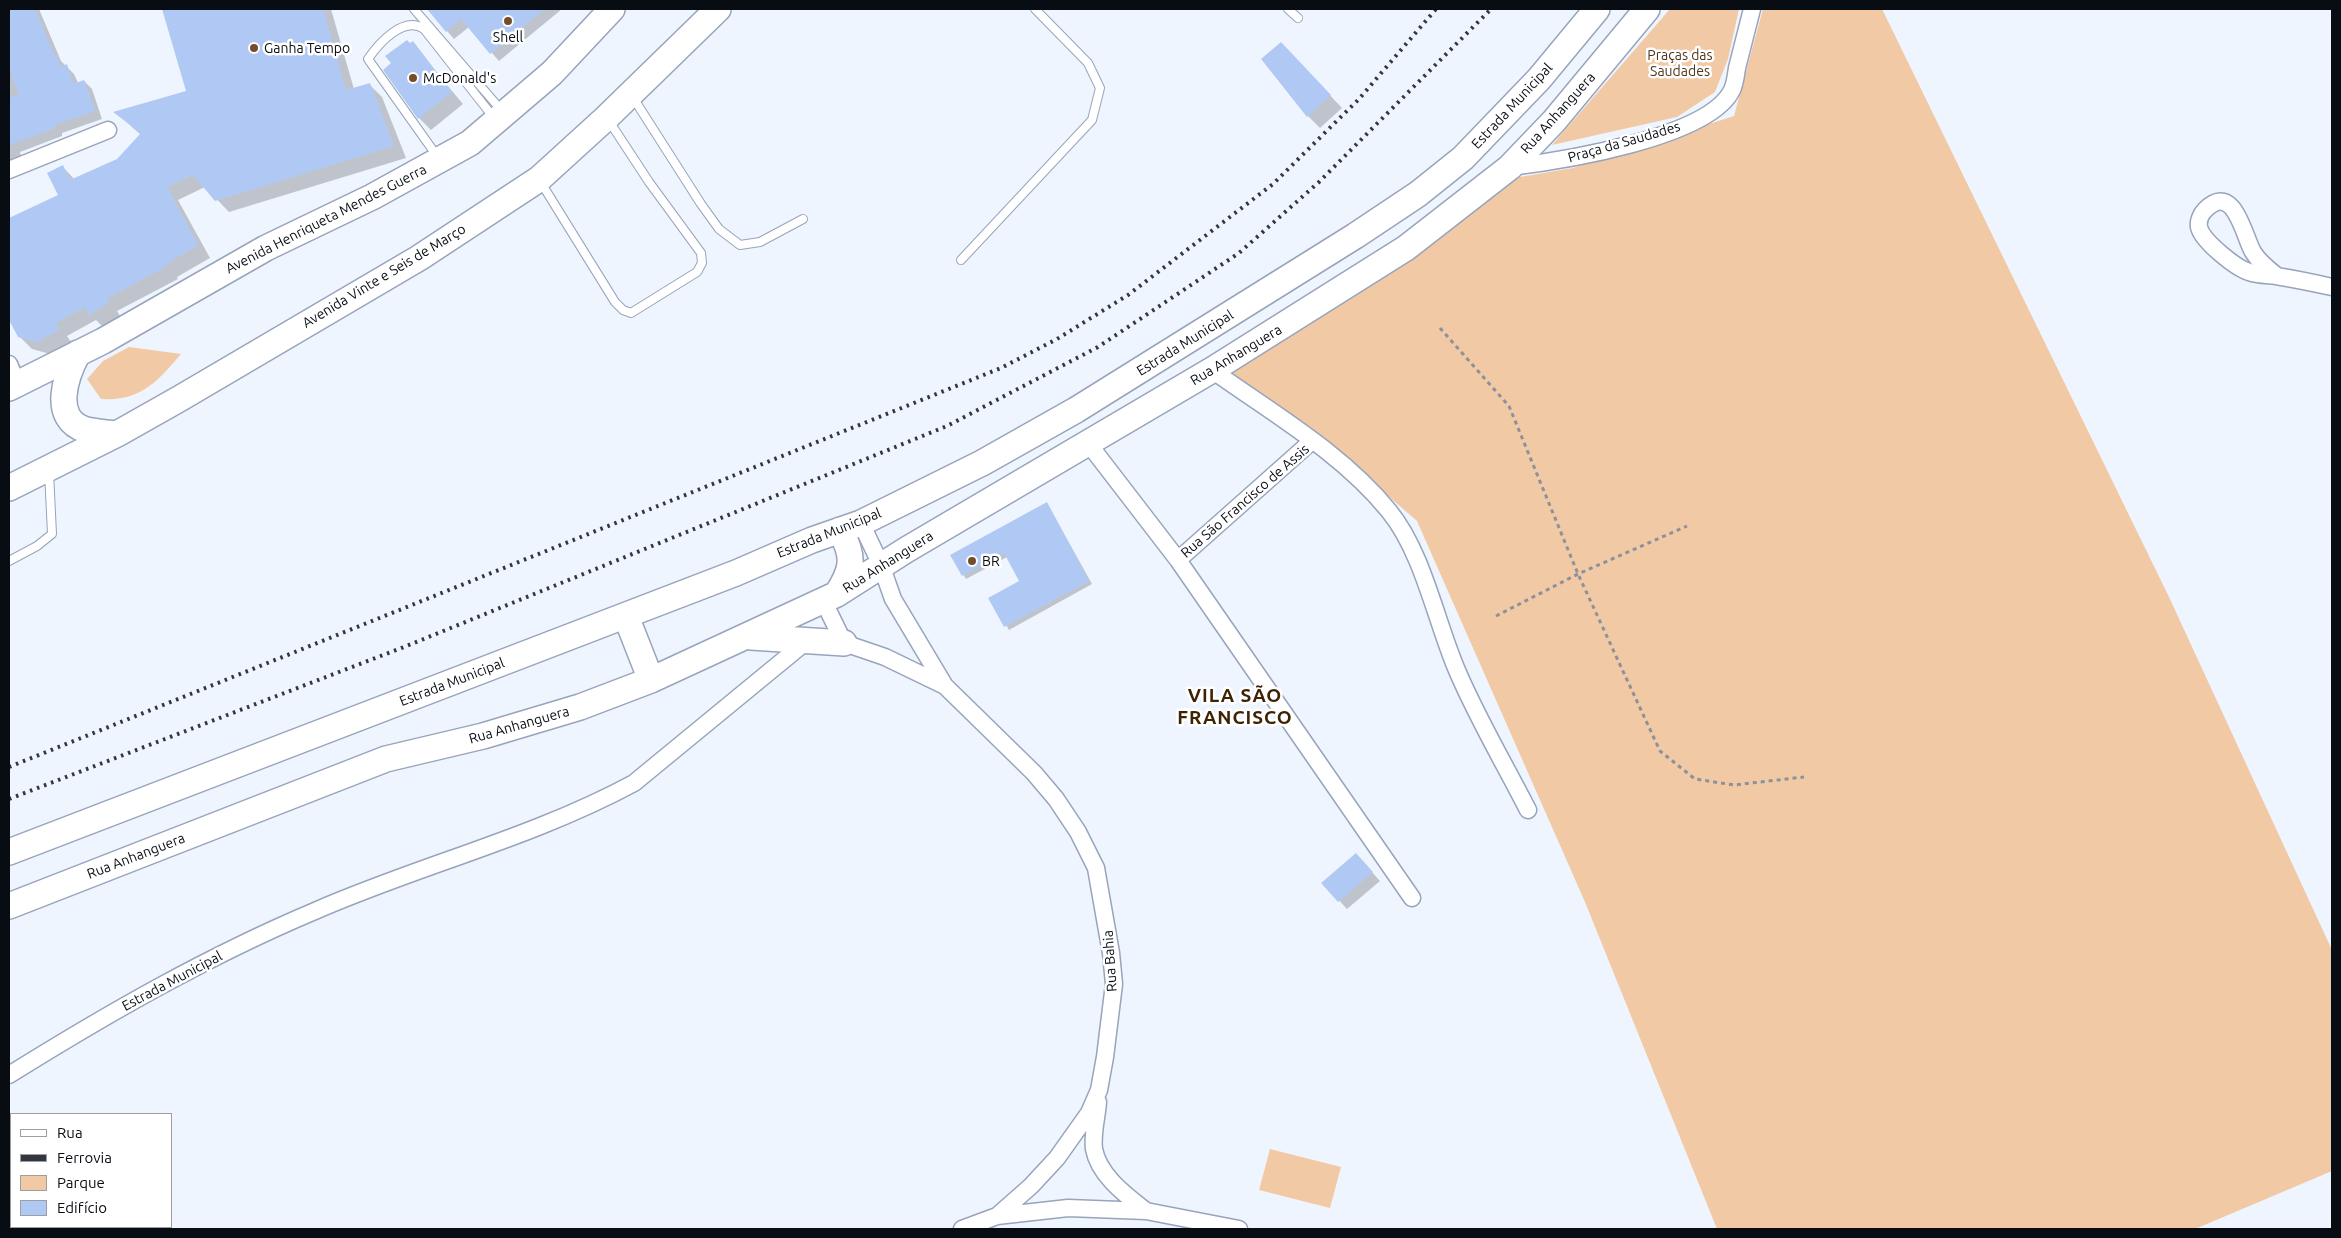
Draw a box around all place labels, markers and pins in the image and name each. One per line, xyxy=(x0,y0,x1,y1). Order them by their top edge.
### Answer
marker: Shell xyxy=(502,15,514,27)
place label: Shell xyxy=(493,29,523,45)
place label: Ganha Tempo xyxy=(264,40,350,56)
marker: Ganha Tempo xyxy=(248,42,260,54)
place label: McDonald's xyxy=(423,70,496,86)
marker: McDonald's xyxy=(407,72,419,84)
place label: BR xyxy=(982,553,1000,569)
marker: BR xyxy=(966,555,978,567)

